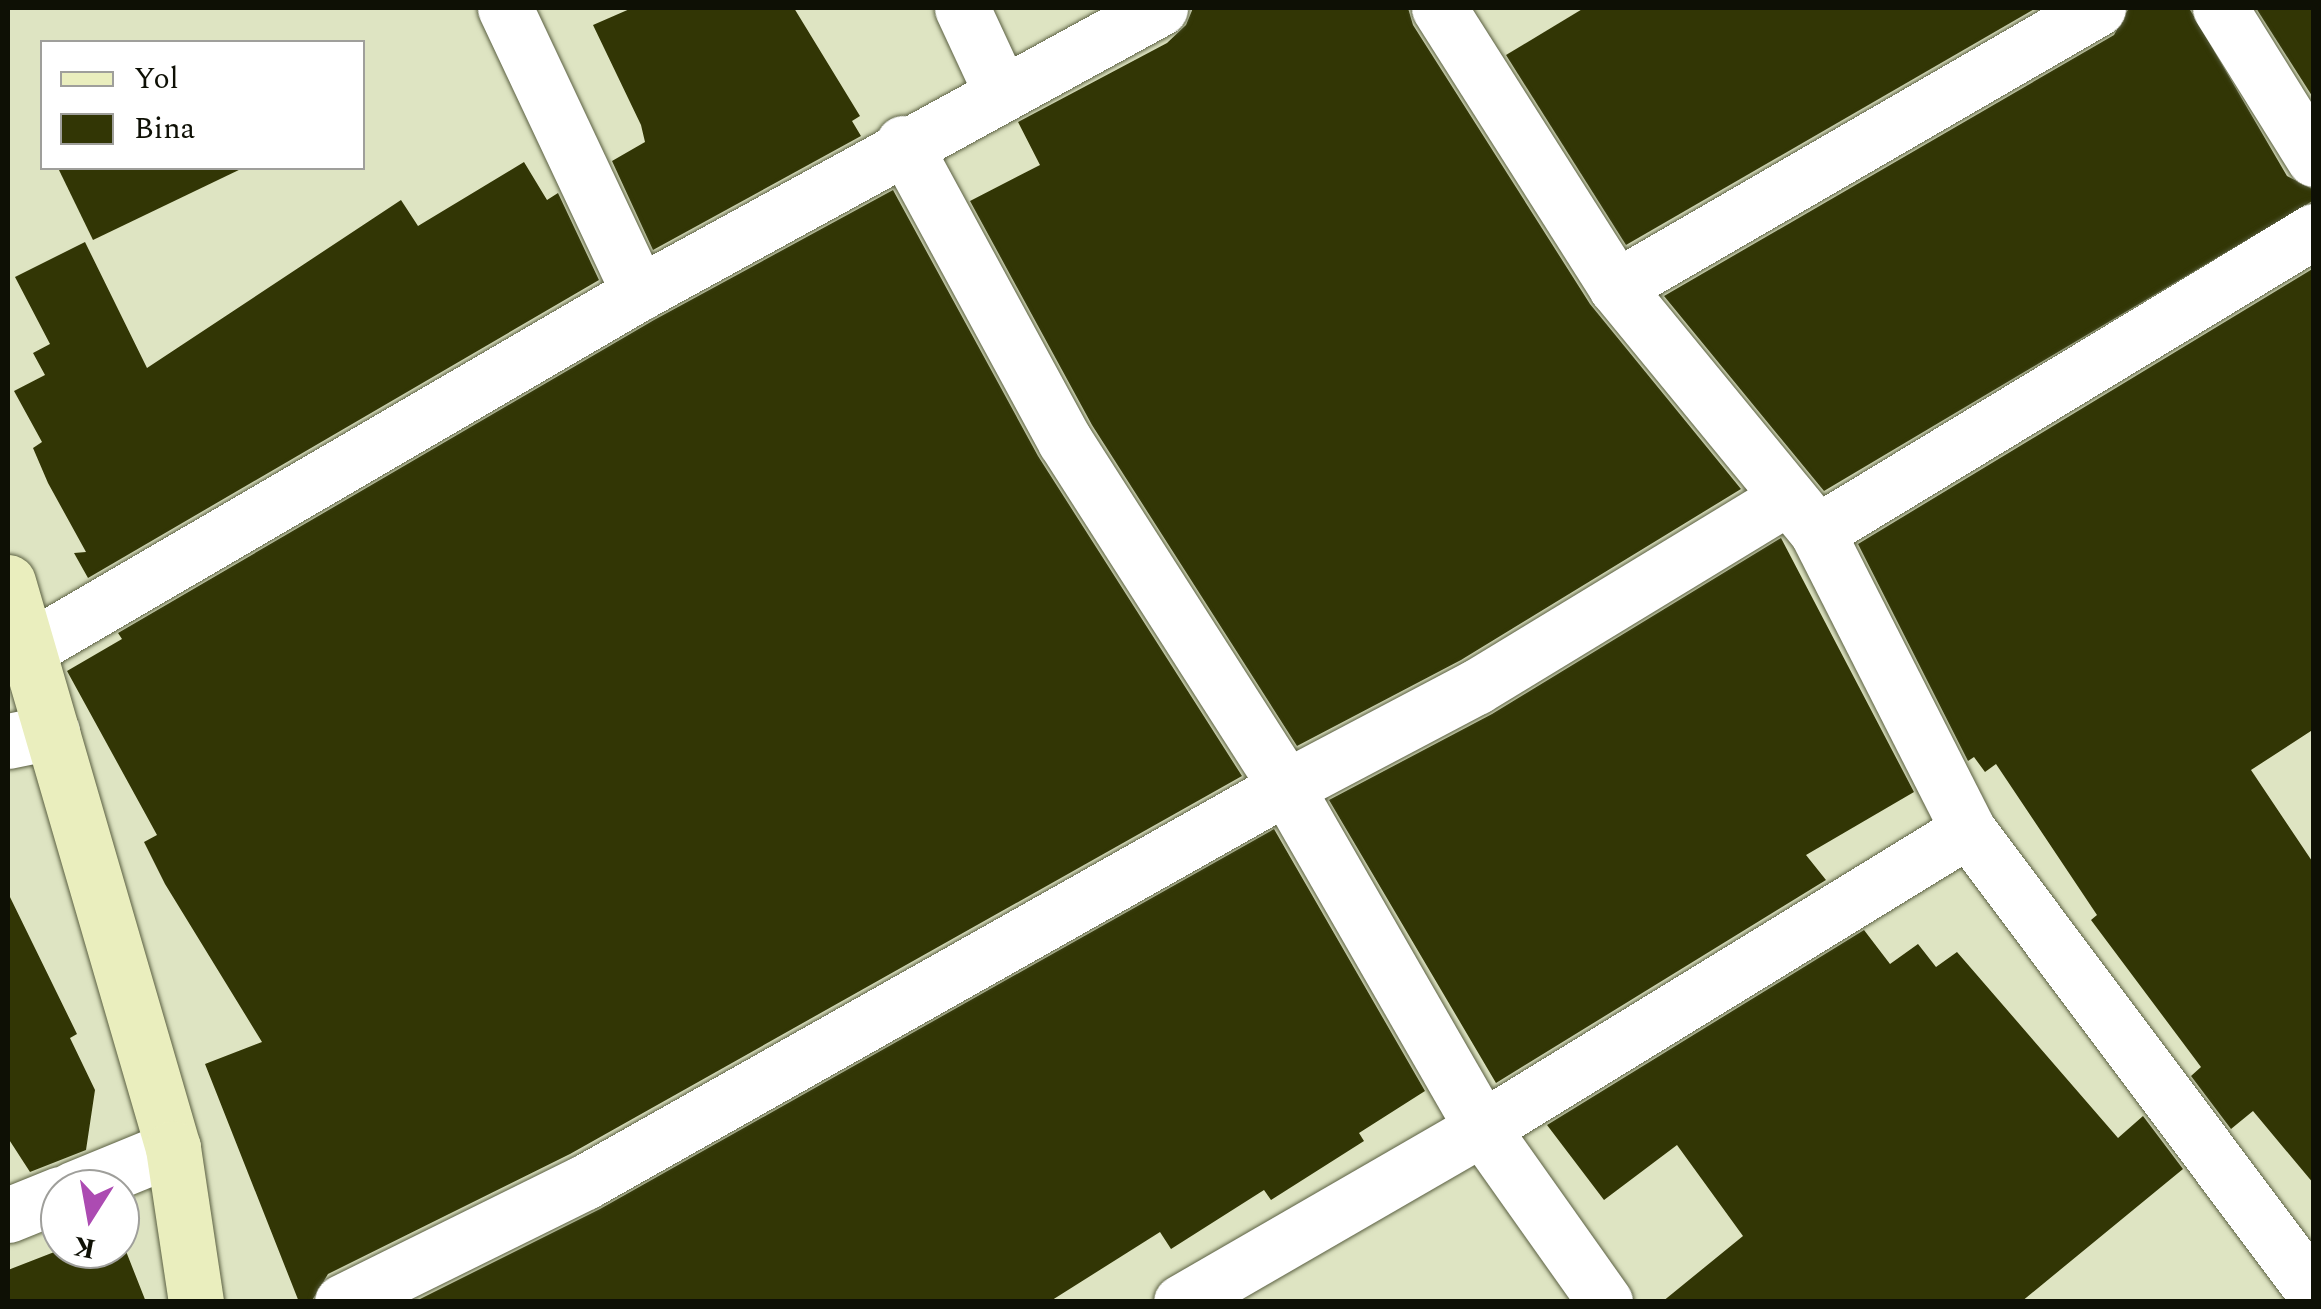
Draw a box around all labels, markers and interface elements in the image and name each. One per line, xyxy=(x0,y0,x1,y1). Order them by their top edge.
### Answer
legend xyxy=(40,40,365,170)
text: Yol xyxy=(134,56,178,102)
text: Bina xyxy=(134,106,195,152)
north arrow xyxy=(40,1169,140,1269)
text: K xyxy=(70,1224,99,1270)

